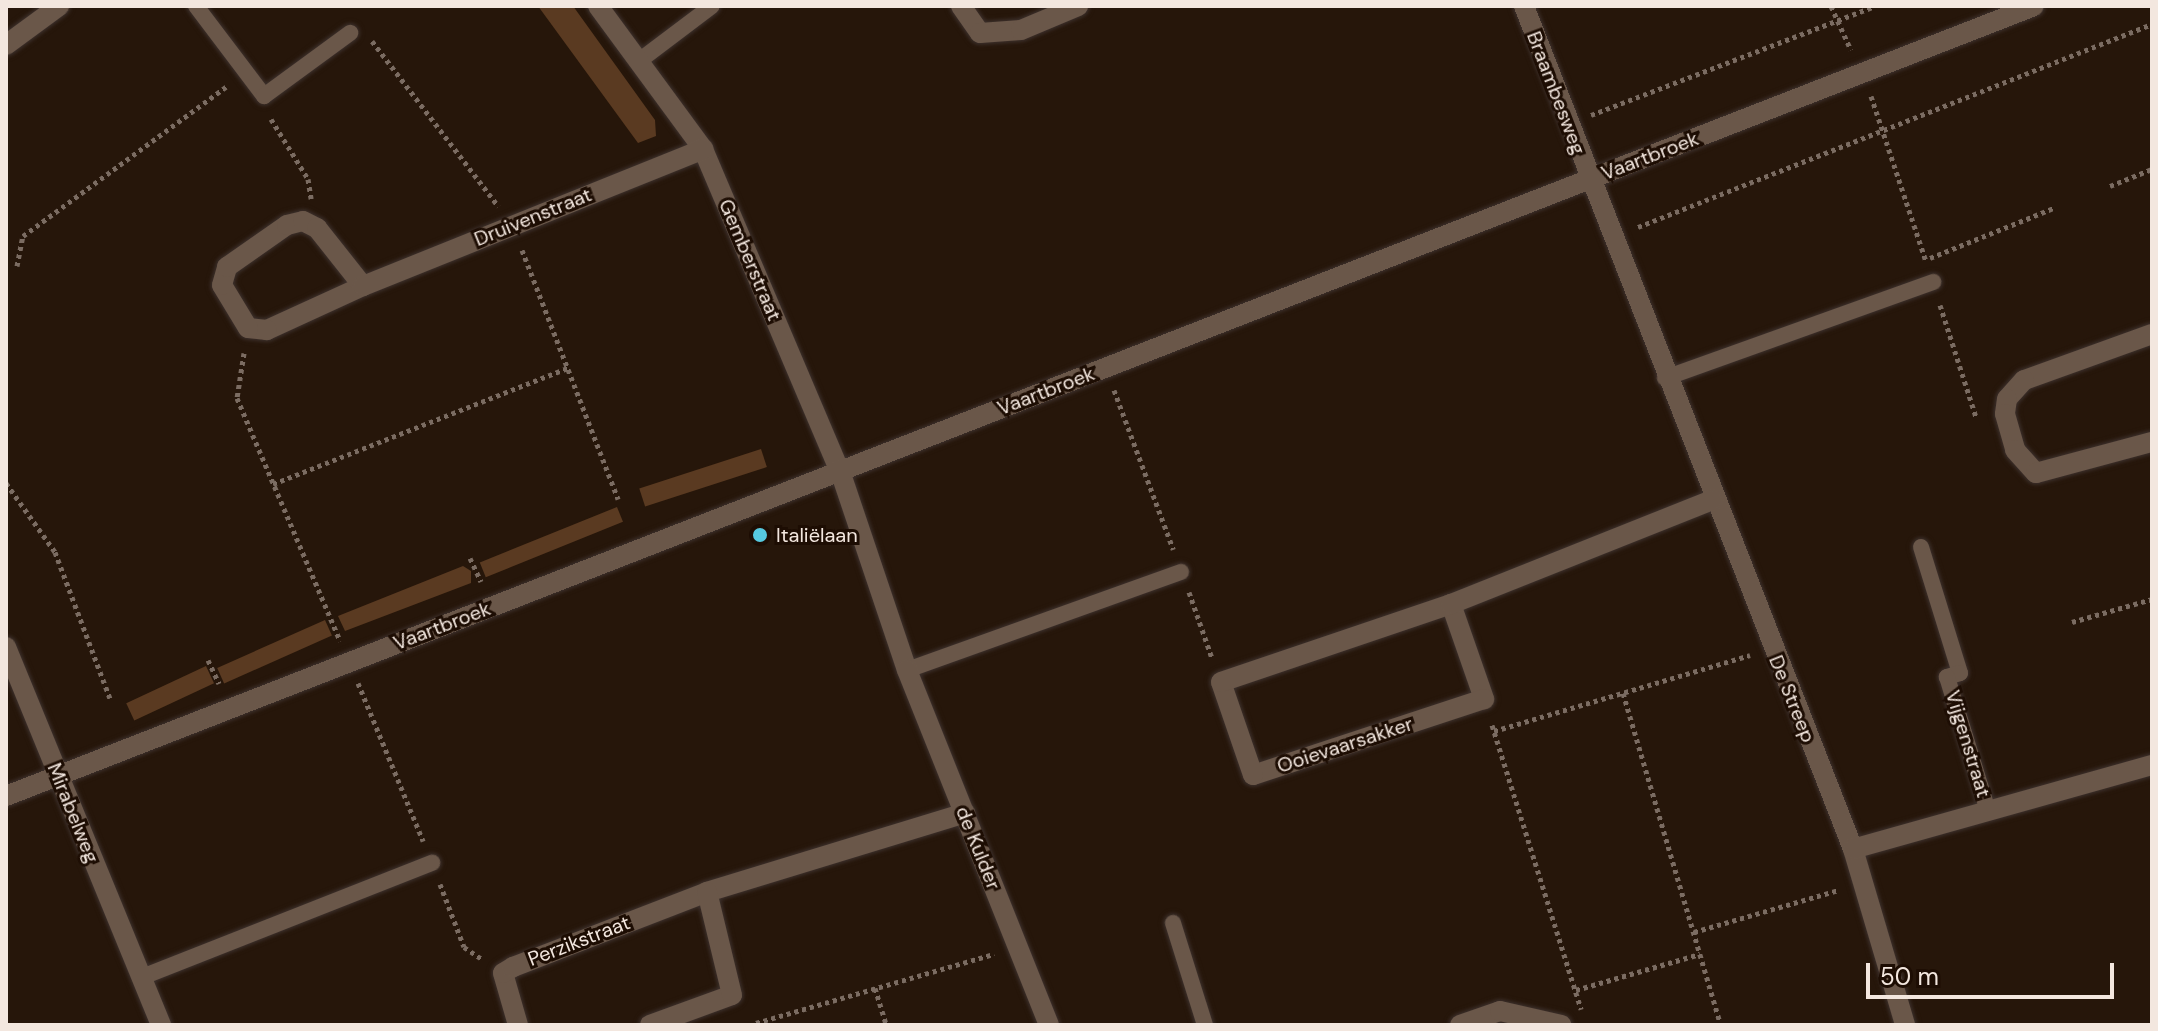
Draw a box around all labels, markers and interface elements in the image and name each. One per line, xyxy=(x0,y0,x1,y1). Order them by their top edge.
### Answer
street label: Braambesweg xyxy=(1522,28,1590,158)
street label: Vaartbroek xyxy=(1598,127,1702,185)
street label: Druivenstraat xyxy=(471,183,595,251)
street label: Gemberstraat xyxy=(714,196,786,324)
street label: Vaartbroek xyxy=(994,362,1098,420)
place label: Italiëlaan xyxy=(776,523,858,547)
marker: Italiëlaan xyxy=(751,526,769,544)
street label: Vaartbroek xyxy=(390,597,494,655)
street label: De Streep xyxy=(1764,652,1820,746)
street label: Vijgenstraat xyxy=(1940,688,1996,800)
street label: Ooievaarsakker xyxy=(1274,712,1416,778)
street label: Mirabelweg xyxy=(42,760,104,866)
street label: de Kulder xyxy=(950,803,1006,893)
street label: Perzikstraat xyxy=(525,911,633,971)
scale bar xyxy=(1870,947,2118,997)
text: 50 m xyxy=(1880,961,1939,992)

